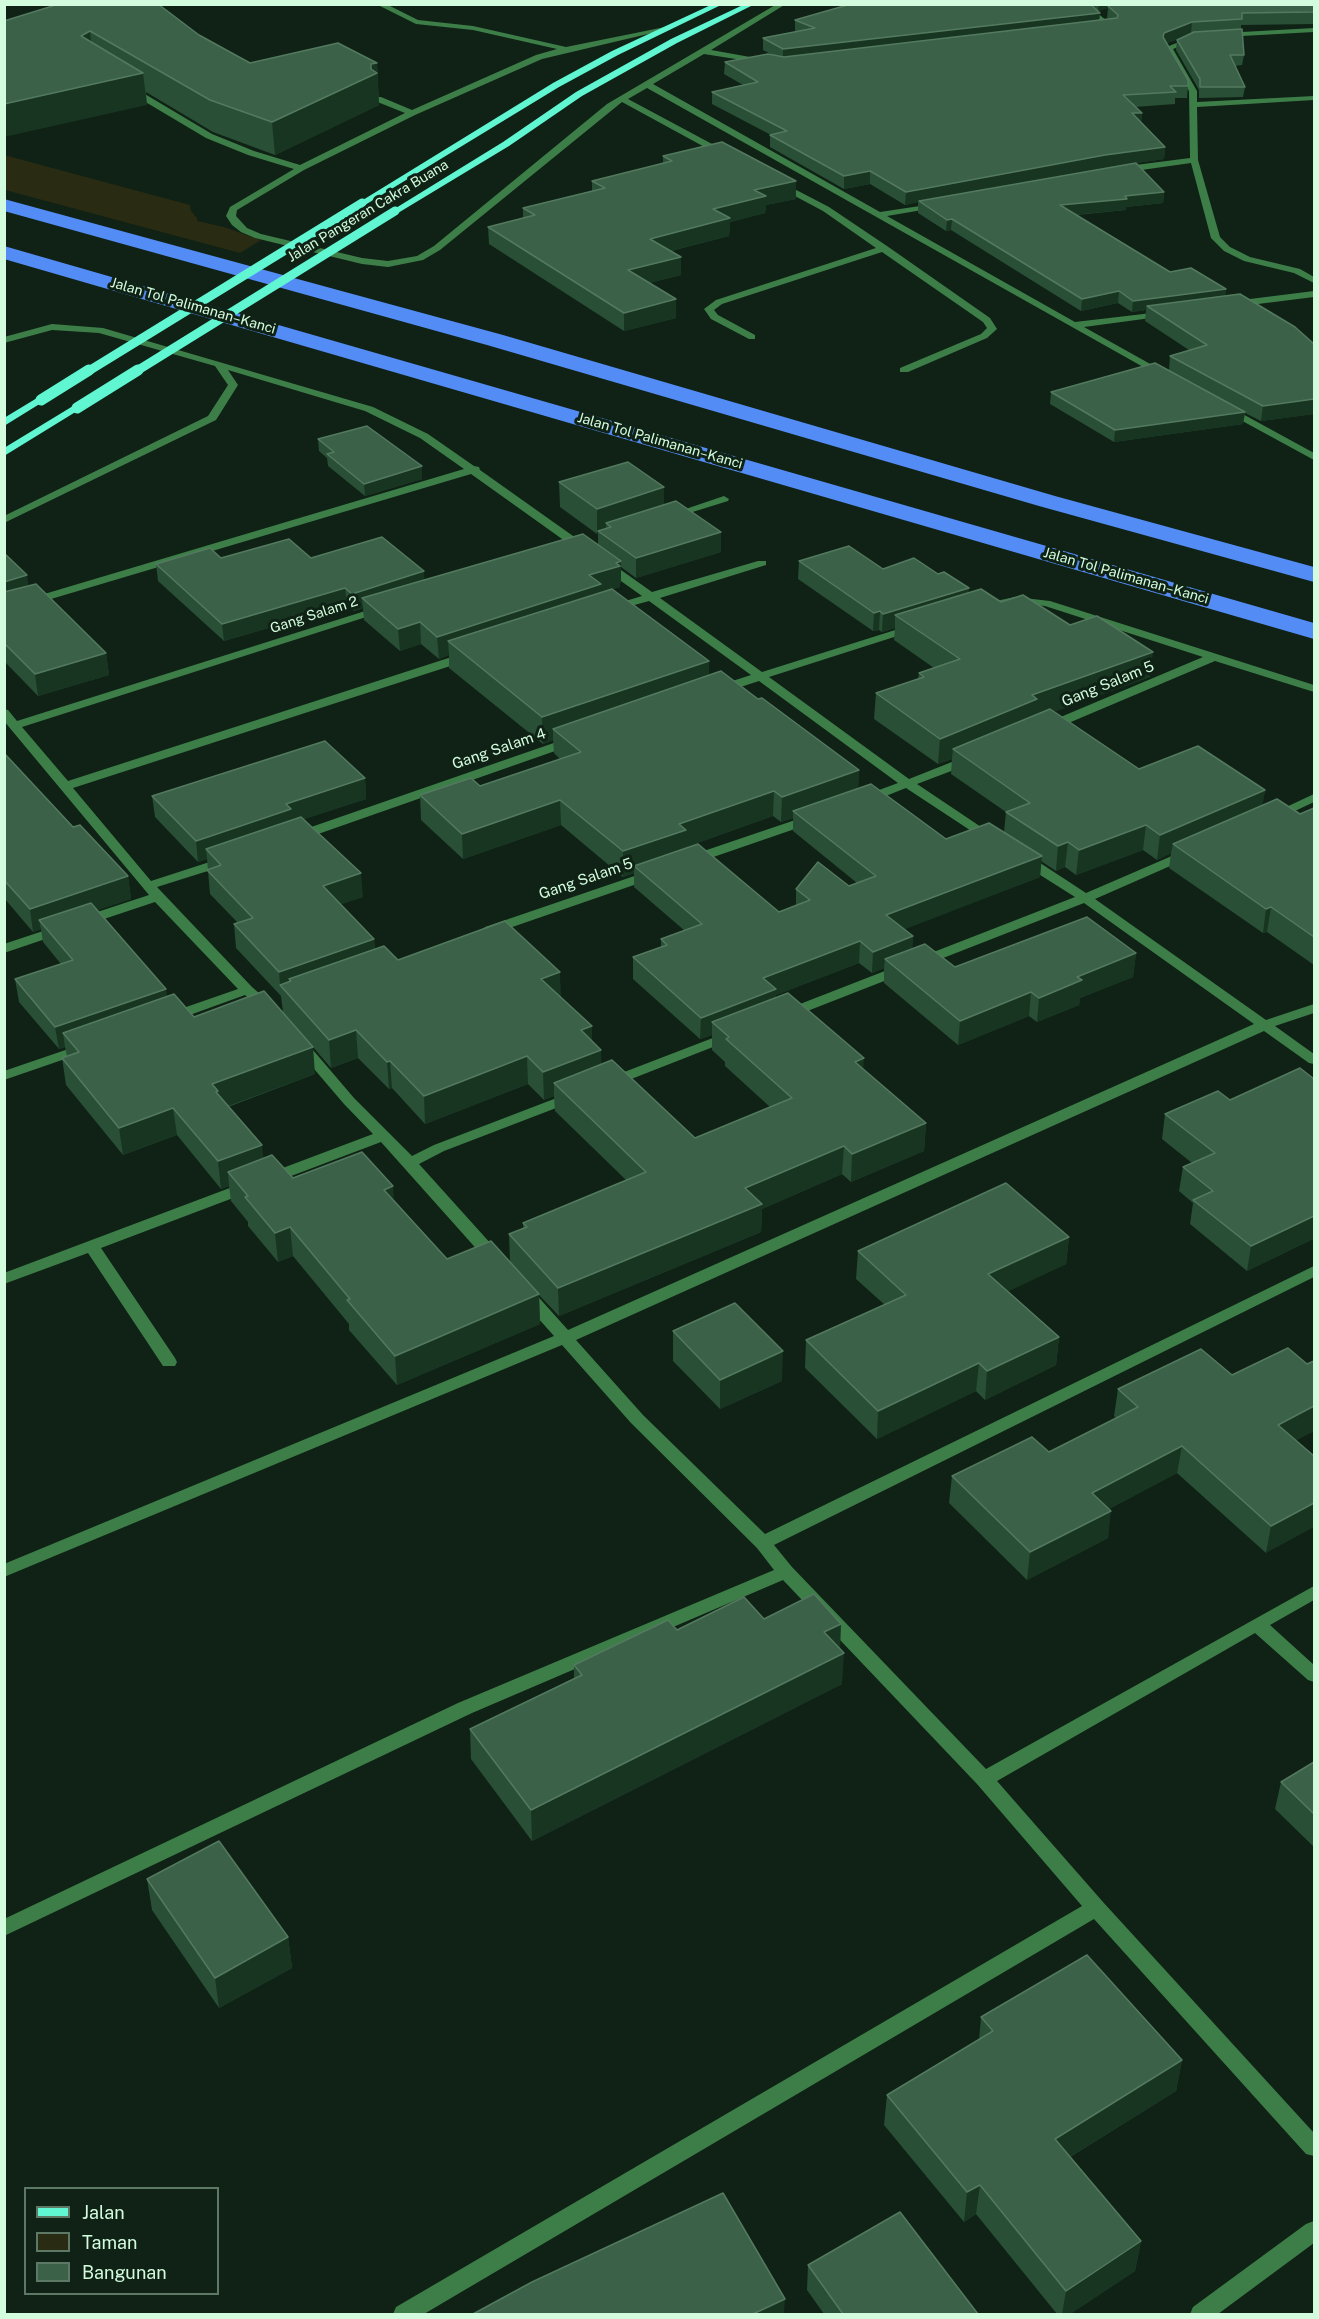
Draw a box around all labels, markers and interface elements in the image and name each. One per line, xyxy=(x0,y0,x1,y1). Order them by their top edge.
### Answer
street label: Jalan Pangeran Cakra Buana xyxy=(285,156,451,266)
street label: Jalan Tol Palimanan–Kanci xyxy=(108,274,278,338)
street label: Jalan Tol Palimanan–Kanci xyxy=(575,409,745,473)
street label: Jalan Tol Palimanan–Kanci xyxy=(1041,544,1211,608)
street label: Gang Salam 2 xyxy=(268,593,360,637)
street label: Gang Salam 5 xyxy=(1059,657,1157,711)
street label: Gang Salam 4 xyxy=(450,725,548,773)
street label: Gang Salam 5 xyxy=(537,855,635,903)
legend xyxy=(24,2187,219,2295)
text: Jalan xyxy=(82,2202,125,2223)
text: Taman xyxy=(82,2232,137,2253)
text: Bangunan xyxy=(82,2262,167,2283)

